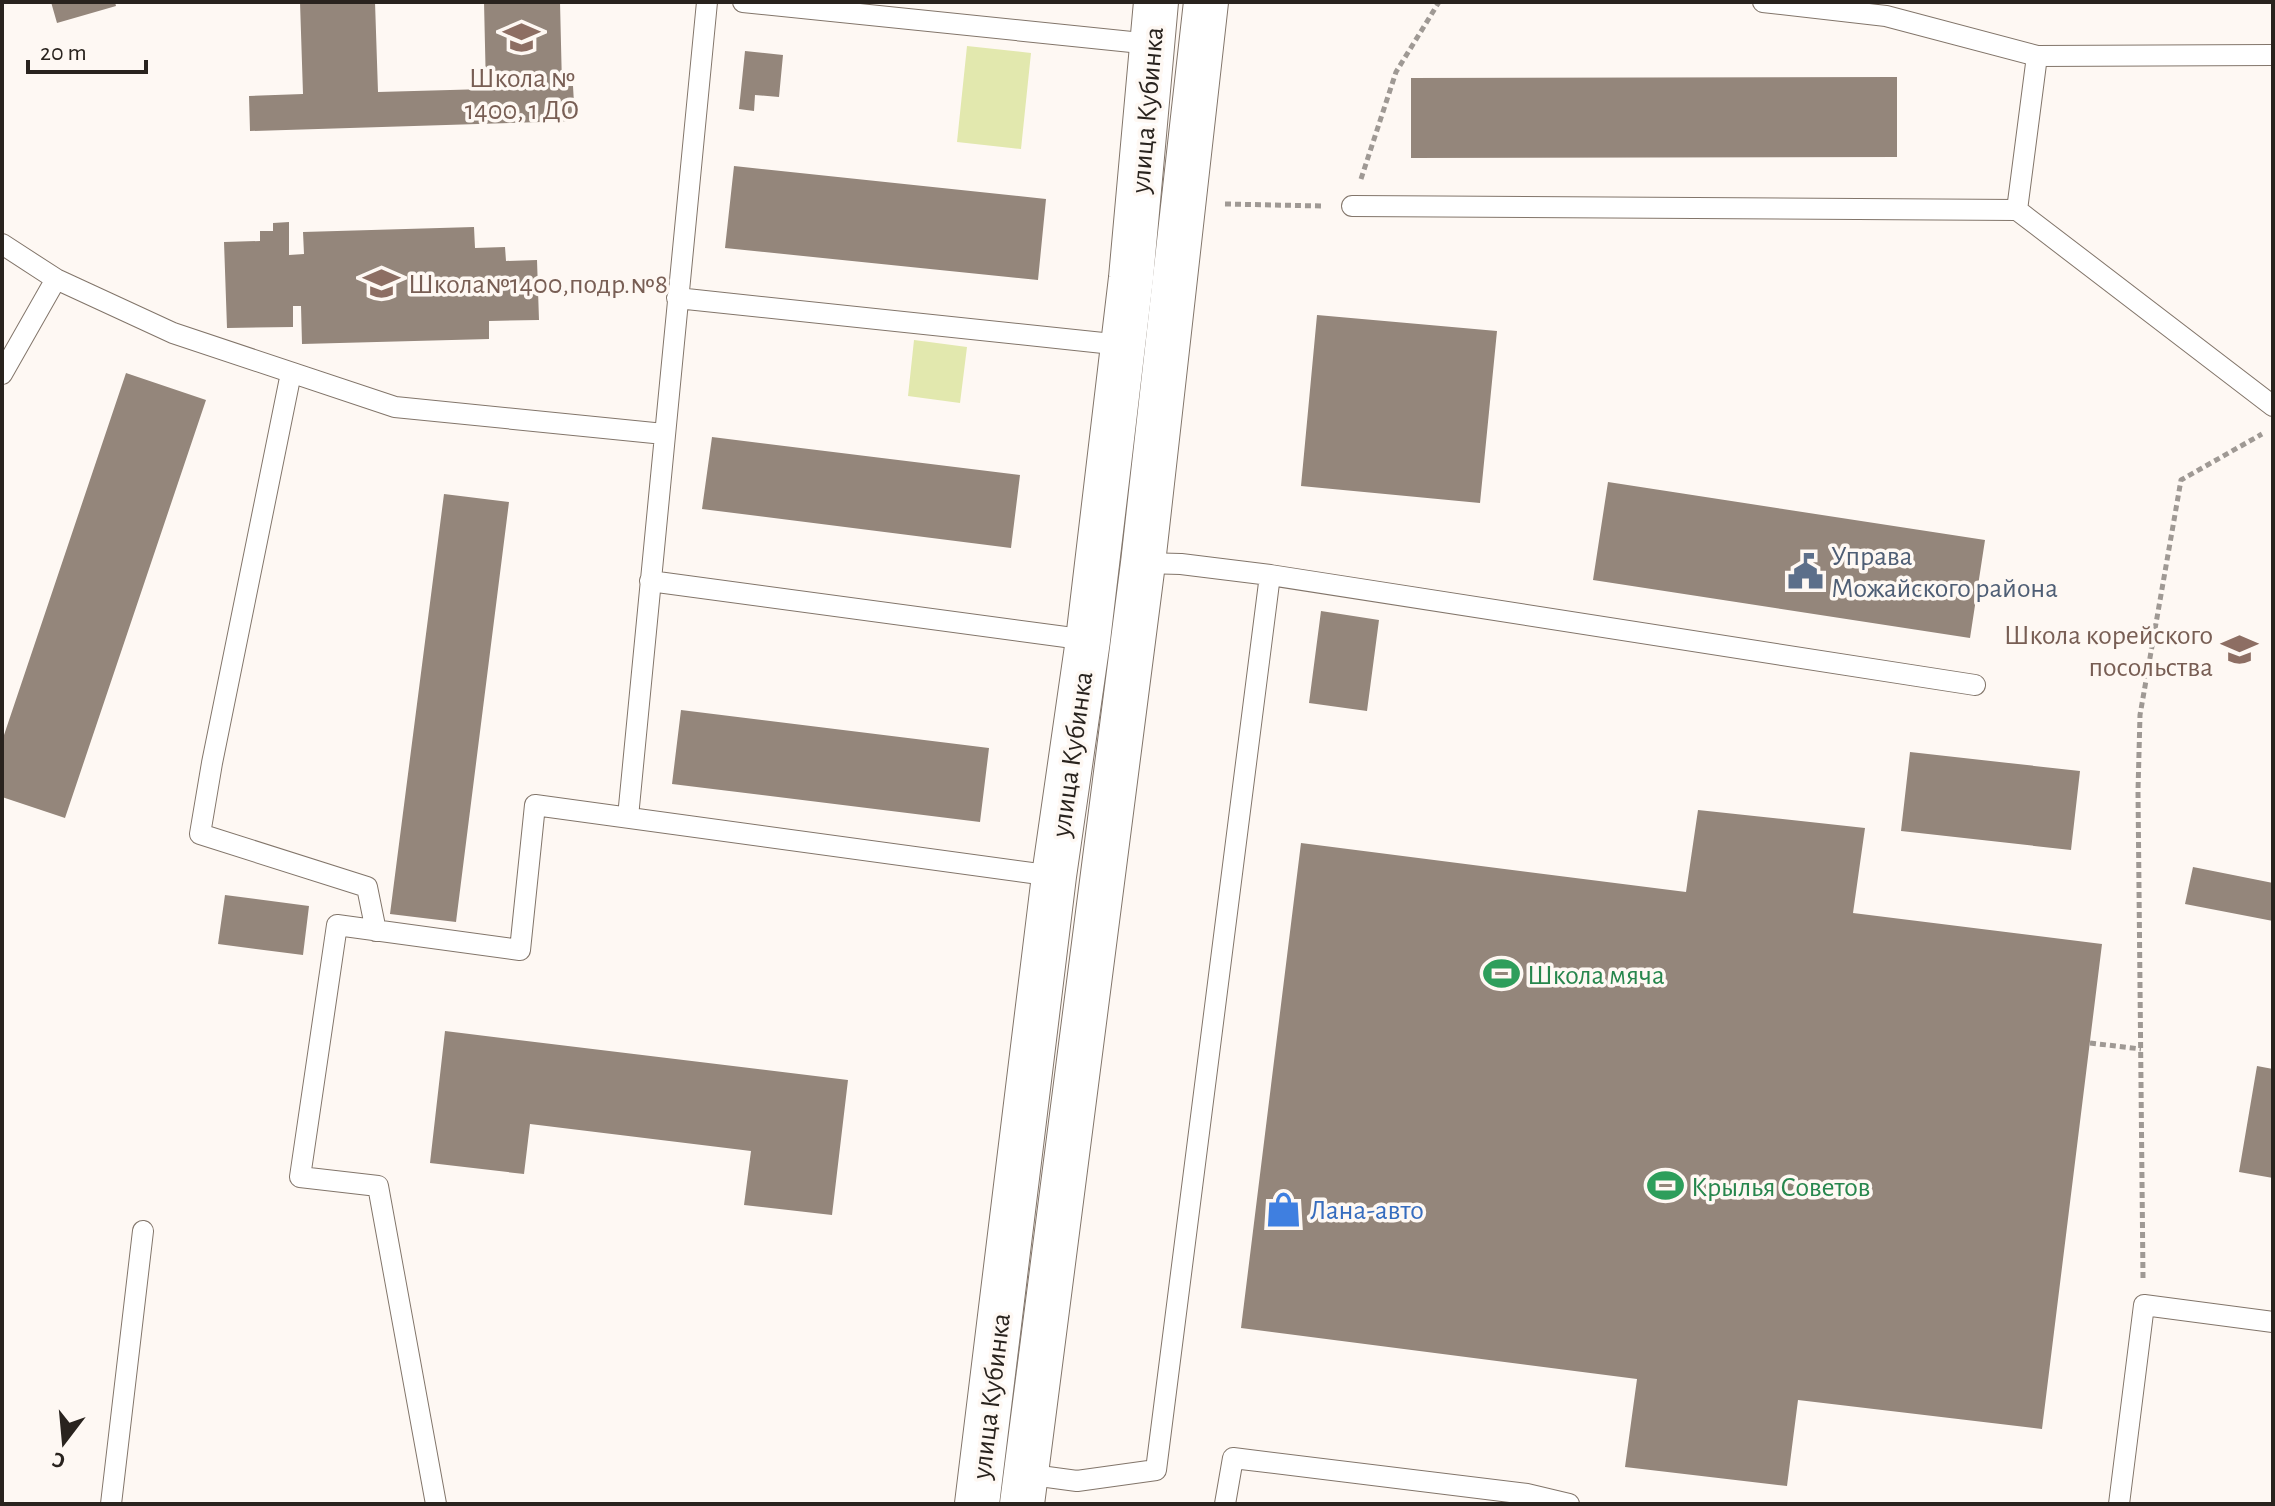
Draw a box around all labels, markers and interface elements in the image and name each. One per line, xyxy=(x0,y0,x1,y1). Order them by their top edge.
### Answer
school or university icon: Школа № 1400, 1 ДО xyxy=(503,18,541,56)
scale bar xyxy=(28,24,146,74)
street label: улица Кубинка xyxy=(1127,26,1169,196)
text: 20 m xyxy=(40,41,87,65)
place label: Школа № 1400, 1 ДО xyxy=(465,65,579,125)
school or university icon: Школа№1400,подр.№8 xyxy=(363,264,401,302)
place label: Школа№1400,подр.№8 xyxy=(408,271,668,299)
place label: Управа Можайского района xyxy=(1831,543,2058,603)
public building icon: Управа Можайского района xyxy=(1786,552,1824,590)
place label: Школа корейского посольства xyxy=(2004,622,2213,682)
school or university icon: Школа корейского посольства xyxy=(2220,631,2258,669)
street label: улица Кубинка xyxy=(1047,670,1098,840)
sports icon: Школа мяча xyxy=(1482,955,1520,993)
place label: Школа мяча xyxy=(1527,962,1665,990)
sports icon: Крылья Советов xyxy=(1646,1167,1684,1205)
place label: Крылья Советов xyxy=(1691,1174,1871,1202)
shop icon: Лана-авто xyxy=(1265,1190,1303,1228)
place label: Лана-авто xyxy=(1310,1197,1424,1225)
street label: улица Кубинка xyxy=(968,1312,1016,1482)
north arrow xyxy=(24,1402,104,1482)
text: С xyxy=(50,1448,68,1473)

